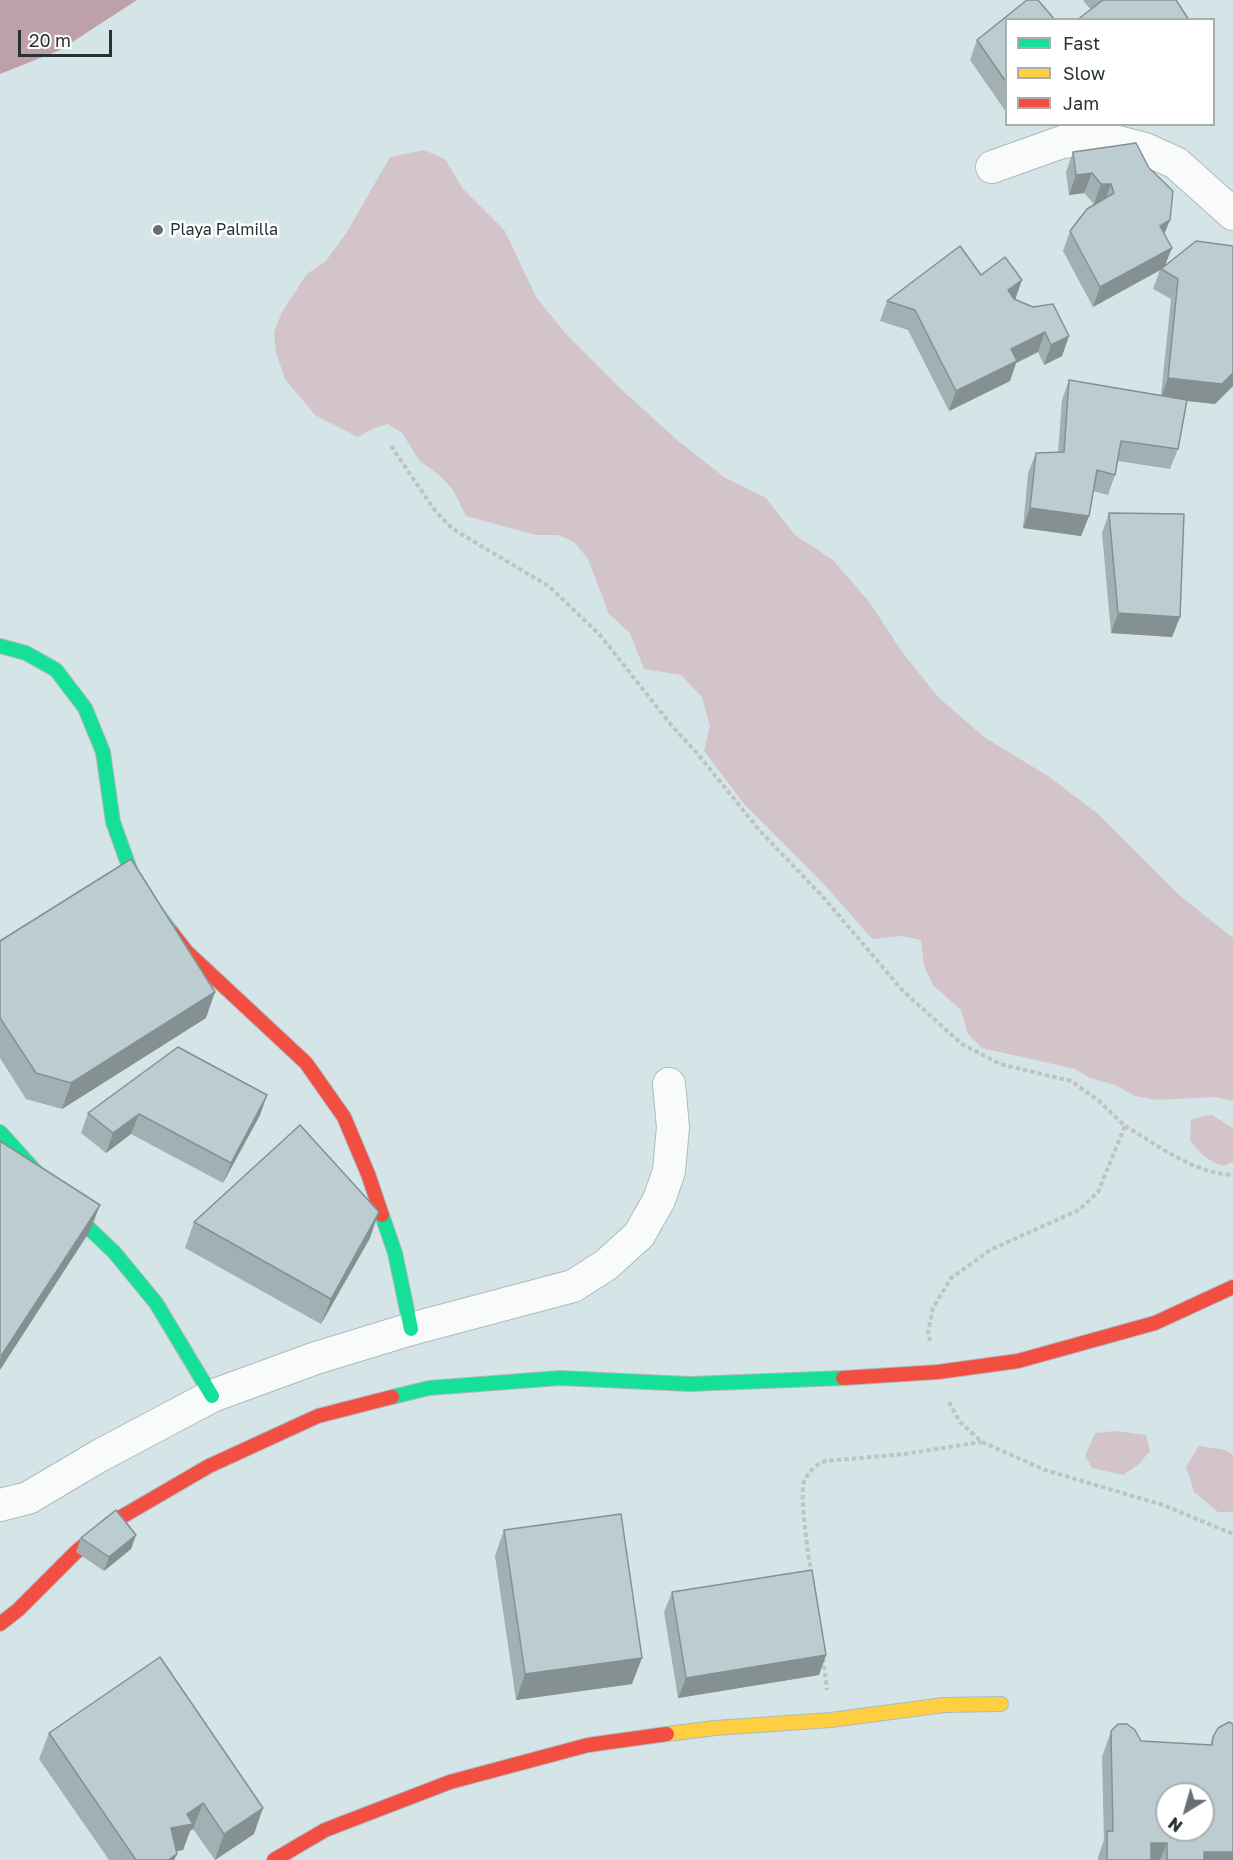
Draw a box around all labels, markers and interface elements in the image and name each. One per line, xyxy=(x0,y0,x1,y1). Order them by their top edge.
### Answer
scale bar xyxy=(21,18,116,56)
legend xyxy=(1005,18,1215,126)
text: 20 m xyxy=(29,29,71,51)
text: Fast xyxy=(1063,32,1100,54)
text: Slow xyxy=(1063,62,1105,84)
text: Jam xyxy=(1063,92,1099,114)
place label: Playa Palmilla xyxy=(170,220,278,240)
marker: Playa Palmilla xyxy=(151,223,165,237)
north arrow xyxy=(1155,1782,1215,1842)
text: N xyxy=(1164,1813,1186,1836)

